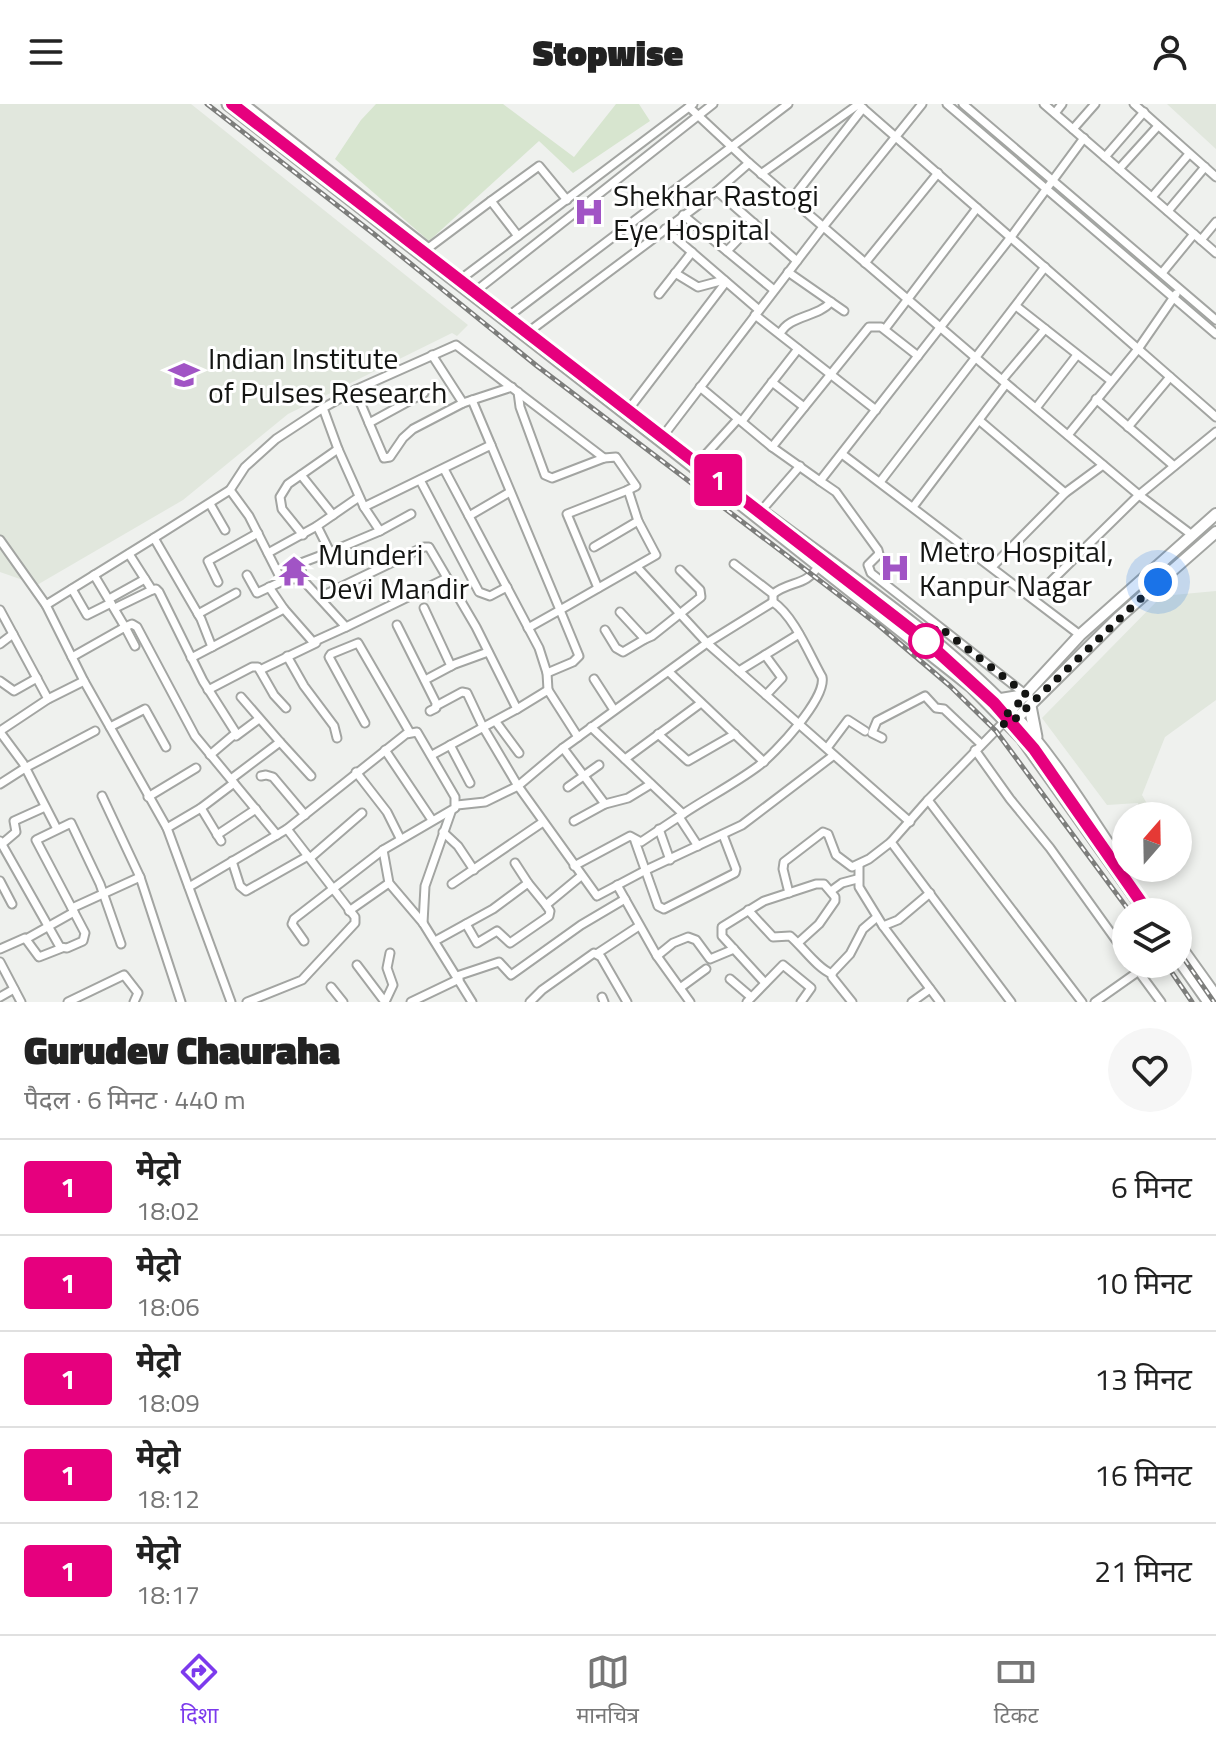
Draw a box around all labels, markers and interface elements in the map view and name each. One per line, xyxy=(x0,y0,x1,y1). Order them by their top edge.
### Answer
text: Stopwise xyxy=(533,25,683,80)
icon: menu xyxy=(24,30,68,74)
icon: person xyxy=(1148,30,1192,74)
place label: Shekhar Rastogi Eye Hospital xyxy=(613,172,819,252)
hospital icon: Shekhar Rastogi Eye Hospital xyxy=(572,195,606,229)
place label: Indian Institute of Pulses Research xyxy=(208,335,447,415)
school or university icon: Indian Institute of Pulses Research xyxy=(167,358,201,392)
line badge: 1 xyxy=(692,454,744,506)
text: 1 xyxy=(710,458,726,501)
place label: Metro Hospital, Kanpur Nagar xyxy=(919,528,1114,608)
place label: Munderi Devi Mandir xyxy=(318,531,469,611)
hospital icon: Metro Hospital, Kanpur Nagar xyxy=(878,551,912,585)
temple icon: Munderi Devi Mandir xyxy=(277,554,311,588)
your location xyxy=(1138,562,1178,602)
unlabelled marker xyxy=(909,624,943,658)
north arrow xyxy=(1112,802,1192,882)
map controls xyxy=(1112,802,1192,978)
button: layers xyxy=(1112,898,1192,978)
text: Gurudev Chauraha xyxy=(24,1021,340,1079)
button: heart xyxy=(1108,1028,1192,1112)
text: पैदल · 6 मिनट · 440 m xyxy=(24,1080,246,1119)
text: मेट्रो xyxy=(136,1145,181,1191)
text: 6 मिनट xyxy=(1111,1164,1192,1210)
text: 1 xyxy=(60,1165,76,1208)
text: 18:02 xyxy=(136,1191,200,1230)
text: मेट्रो xyxy=(136,1241,181,1287)
text: 10 मिनट xyxy=(1094,1260,1192,1306)
text: 1 xyxy=(60,1261,76,1304)
text: 18:06 xyxy=(136,1287,200,1326)
text: मेट्रो xyxy=(136,1337,181,1383)
text: 13 मिनट xyxy=(1094,1356,1192,1402)
text: 1 xyxy=(60,1357,76,1400)
text: 18:09 xyxy=(136,1383,200,1422)
text: मेट्रो xyxy=(136,1433,181,1479)
text: 16 मिनट xyxy=(1094,1452,1192,1498)
text: 1 xyxy=(60,1453,76,1496)
text: 18:12 xyxy=(136,1479,200,1518)
text: मेट्रो xyxy=(136,1529,181,1575)
text: 21 मिनट xyxy=(1094,1548,1192,1594)
text: 1 xyxy=(60,1549,76,1592)
text: 18:17 xyxy=(136,1575,200,1614)
tab: दिशा xyxy=(177,1650,221,1732)
tab: मानचित्र xyxy=(576,1650,639,1732)
tab: टिकट xyxy=(994,1650,1039,1732)

